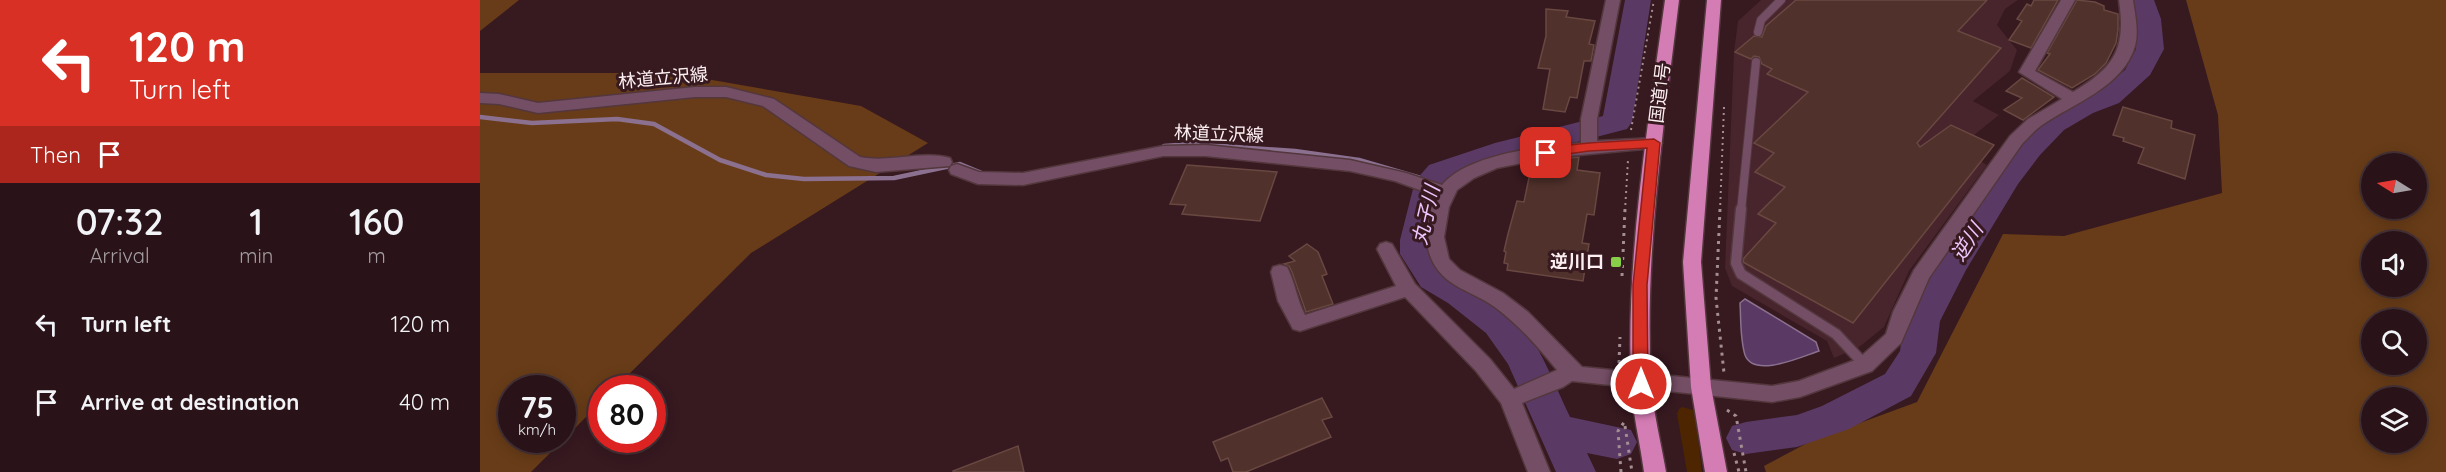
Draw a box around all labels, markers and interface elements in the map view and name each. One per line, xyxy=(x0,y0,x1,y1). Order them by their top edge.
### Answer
text: 120 m xyxy=(129,20,246,73)
icon: left xyxy=(30,24,108,102)
street label: 国道1号 xyxy=(1644,61,1675,124)
street label: 林道立沢線 xyxy=(617,62,709,93)
text: Turn left xyxy=(129,72,231,106)
street label: 林道立沢線 xyxy=(1174,120,1264,147)
pin xyxy=(1520,127,1571,178)
icon: arrive xyxy=(1529,136,1562,169)
icon: arrive xyxy=(93,138,126,171)
text: Then xyxy=(30,141,81,169)
north arrow xyxy=(2361,153,2427,219)
map controls xyxy=(2361,153,2427,453)
water label: 丸子川 xyxy=(1407,181,1445,247)
text: 07:32 xyxy=(76,199,164,244)
text: 1 xyxy=(249,199,263,244)
text: 160 xyxy=(349,199,404,244)
water label: 逆川 xyxy=(1945,216,1989,265)
button: sound xyxy=(2361,231,2427,297)
text: Arrival xyxy=(90,243,150,268)
text: min xyxy=(239,243,273,268)
text: m xyxy=(367,243,386,268)
place label: 逆川口 xyxy=(1550,250,1604,273)
marker: 逆川口 xyxy=(1609,255,1623,269)
icon: left xyxy=(30,308,63,341)
button: search xyxy=(2361,309,2427,375)
text: Turn left xyxy=(81,310,171,338)
text: 120 m xyxy=(391,310,450,338)
position arrow xyxy=(1609,352,1673,416)
speed limit sign: 80 xyxy=(588,375,666,453)
icon: arrive xyxy=(30,386,63,419)
button: layers xyxy=(2361,387,2427,453)
text: Arrive at destination xyxy=(81,388,299,416)
text: 40 m xyxy=(399,388,450,416)
text: 75 xyxy=(520,388,554,426)
text: km/h xyxy=(518,420,556,439)

